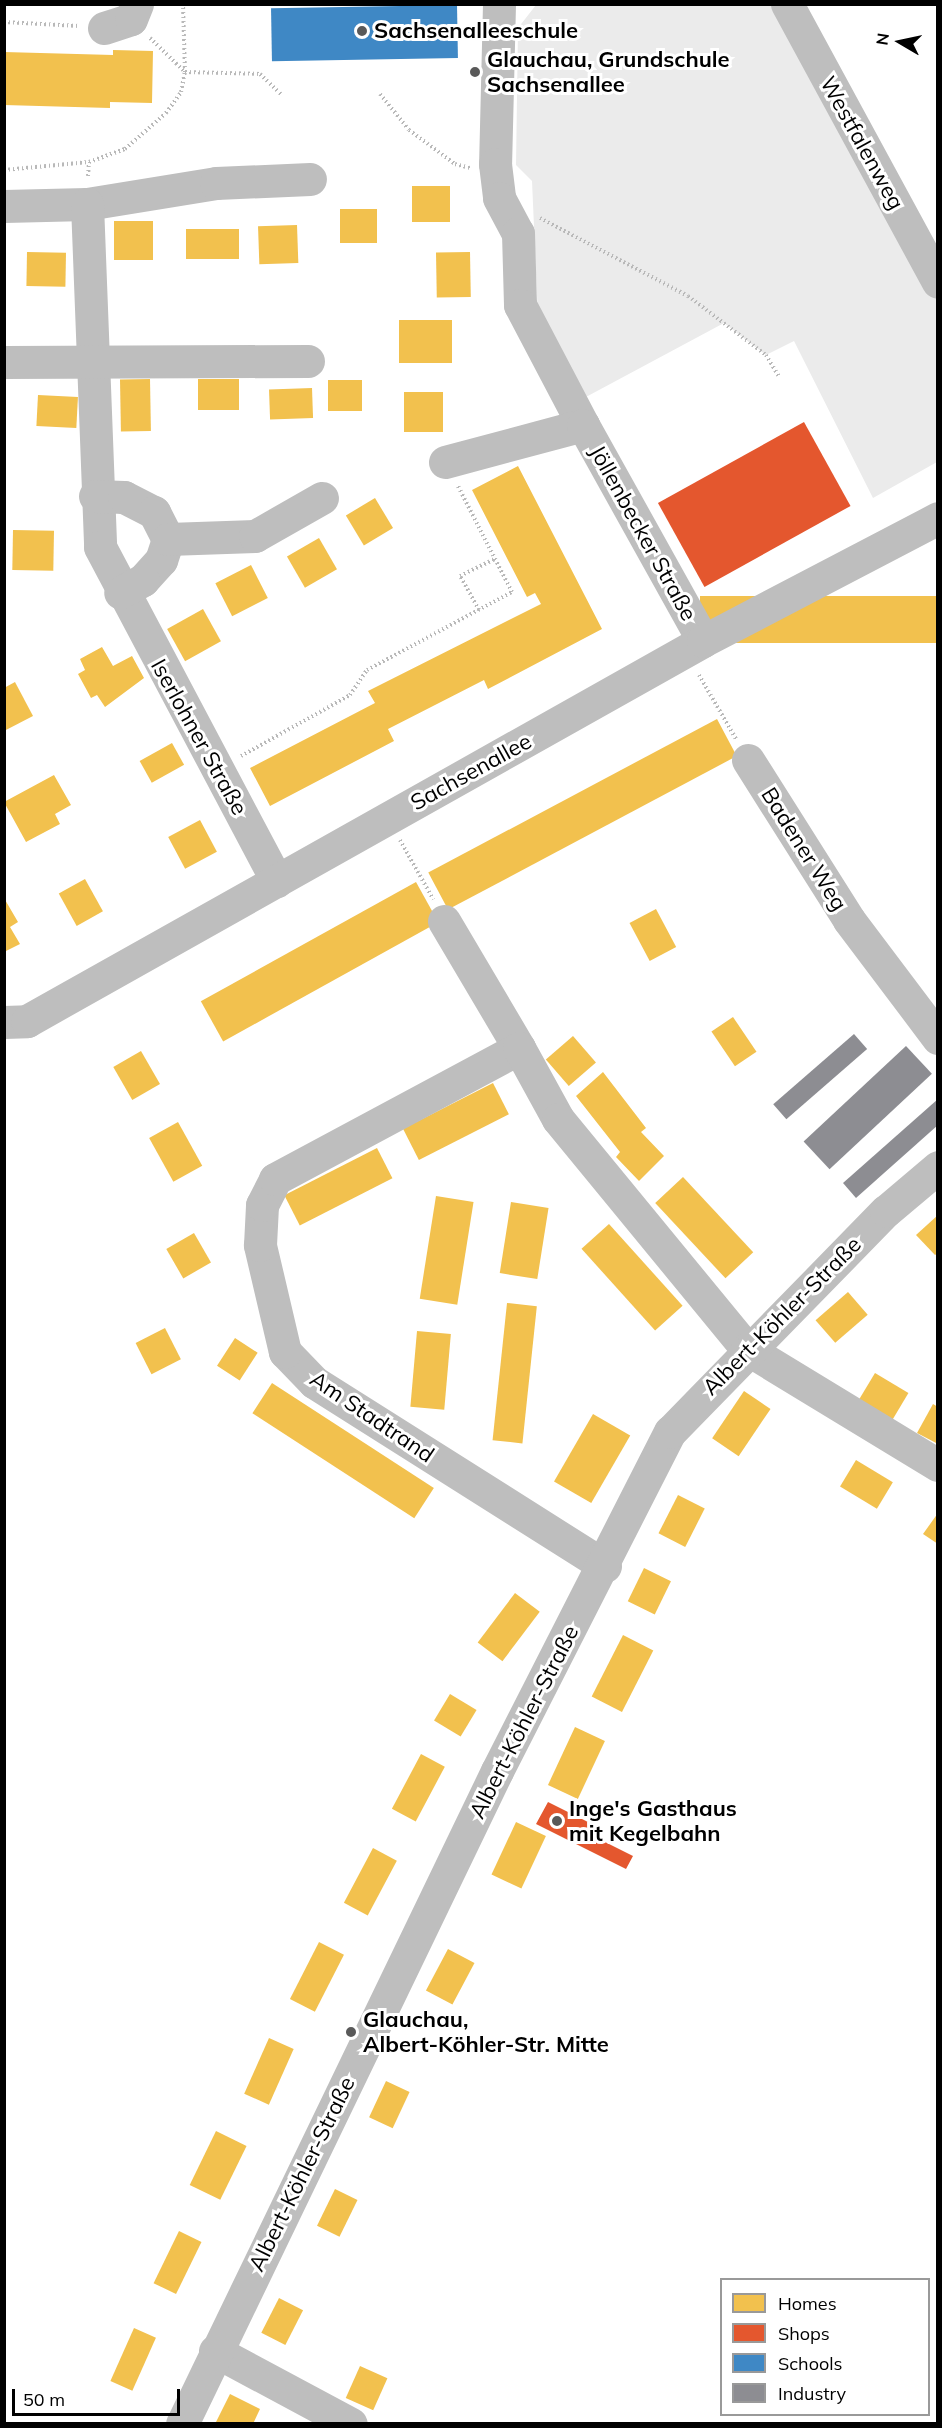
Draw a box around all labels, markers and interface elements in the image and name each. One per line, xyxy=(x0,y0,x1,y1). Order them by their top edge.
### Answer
north arrow xyxy=(870,12,930,72)
place label: Sachsenalleeschule xyxy=(374,18,578,44)
marker: Sachsenalleeschule xyxy=(355,24,369,38)
text: N xyxy=(871,32,893,47)
place label: Glauchau, Grundschule Sachsenallee xyxy=(487,46,730,98)
marker: Glauchau, Grundschule Sachsenallee xyxy=(468,65,482,79)
street label: Westfalenweg xyxy=(814,72,910,214)
street label: Jöllenbecker Straße xyxy=(584,441,702,625)
street label: Iserlohner Straße xyxy=(145,654,253,820)
street label: Sachsenallee xyxy=(406,728,536,816)
street label: Badener Weg xyxy=(756,783,852,915)
street label: Albert-Köhler-Straße xyxy=(697,1231,867,1401)
street label: Am Stadtrand xyxy=(305,1366,439,1468)
street label: Albert-Köhler-Straße xyxy=(464,1621,584,1823)
place label: Inge's Gasthaus mit Kegelbahn xyxy=(569,1795,737,1846)
marker: Inge's Gasthaus mit Kegelbahn xyxy=(550,1814,564,1828)
place label: Glauchau, Albert-Köhler-Str. Mitte xyxy=(363,2006,609,2058)
marker: Glauchau, Albert-Köhler-Str. Mitte xyxy=(344,2025,358,2039)
street label: Albert-Köhler-Straße xyxy=(243,2072,361,2276)
legend xyxy=(720,2278,930,2416)
text: Homes xyxy=(778,2292,837,2315)
text: Shops xyxy=(778,2322,830,2345)
text: Schools xyxy=(778,2352,842,2375)
scale bar xyxy=(15,2377,183,2415)
text: Industry xyxy=(778,2382,846,2405)
text: 50 m xyxy=(23,2388,65,2411)

